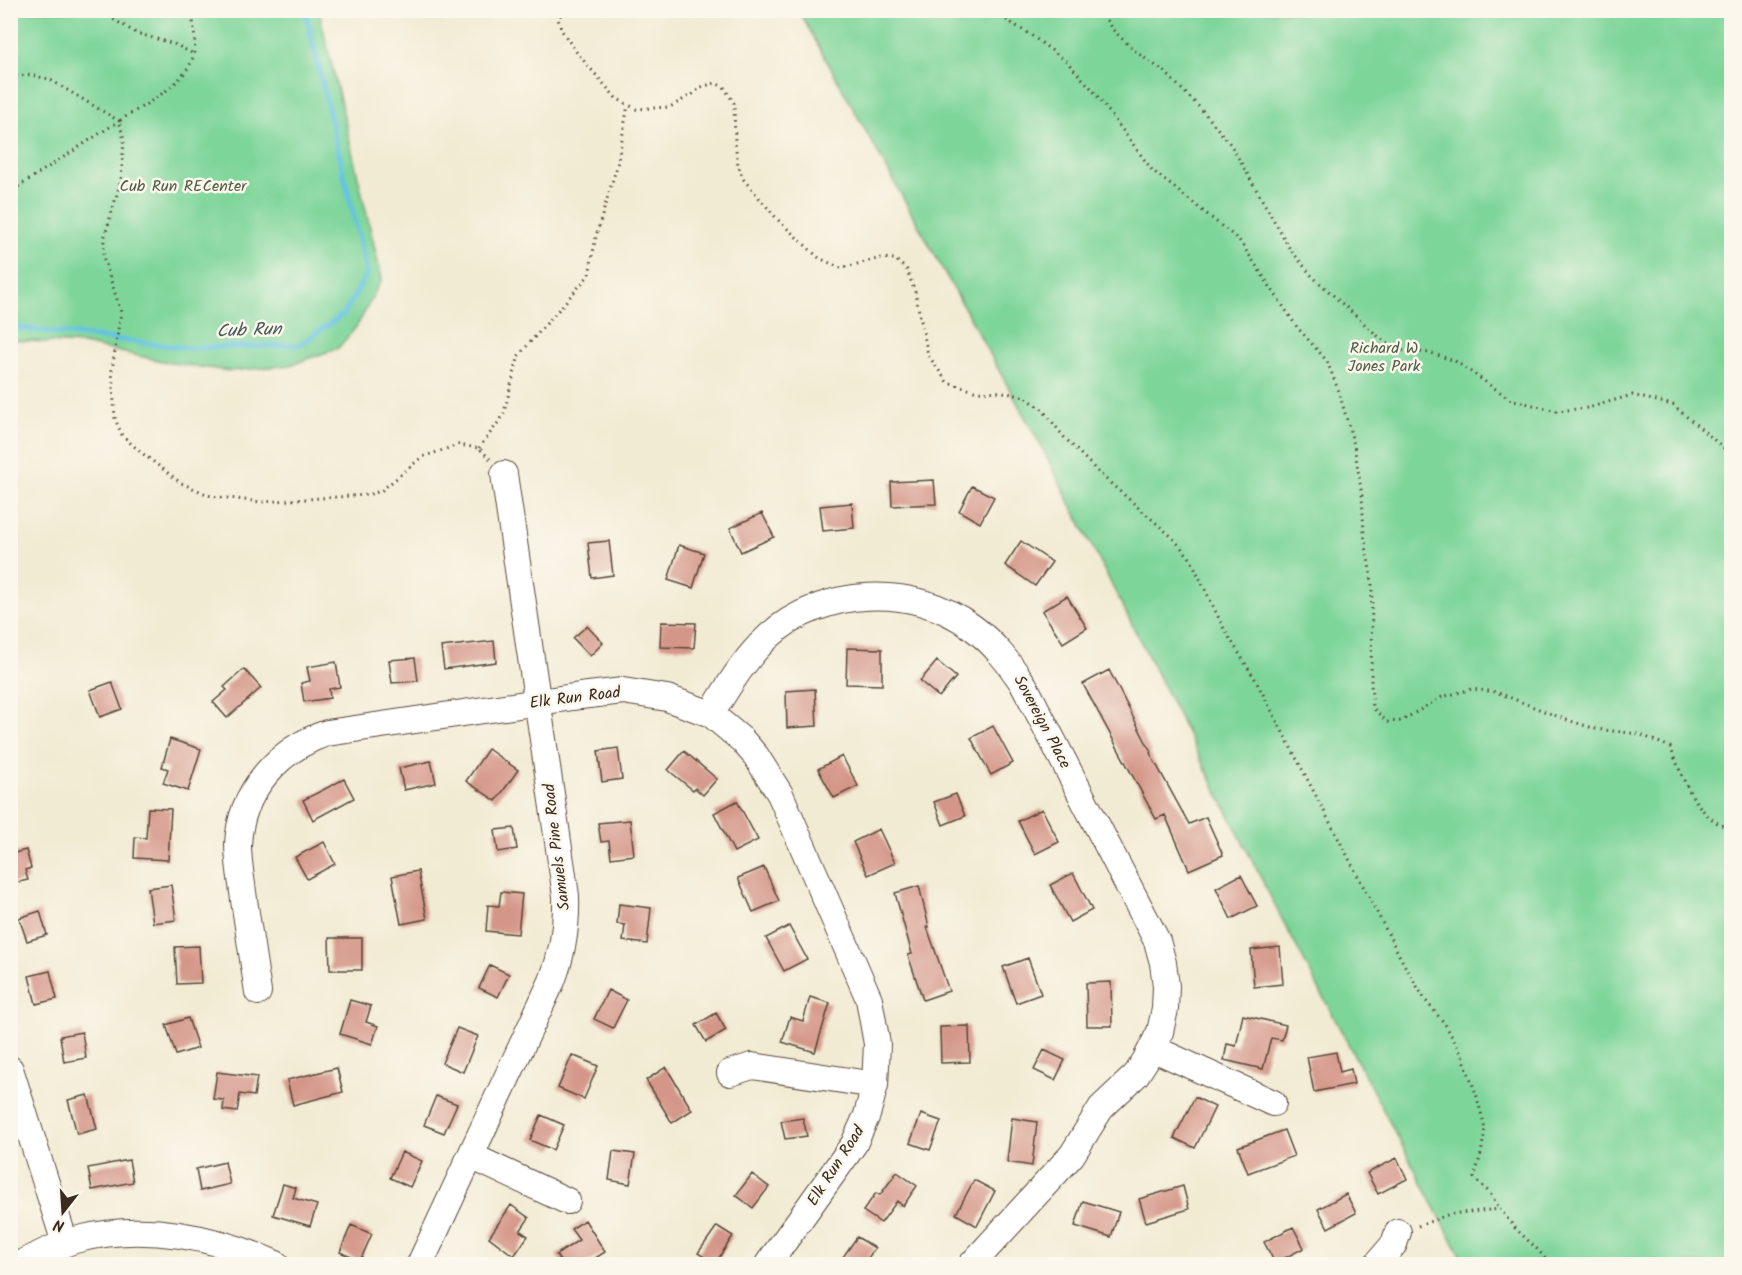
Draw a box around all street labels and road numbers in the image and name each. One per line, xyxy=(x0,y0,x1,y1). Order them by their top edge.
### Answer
street label: Sovereign Place xyxy=(1007,671,1077,773)
street label: Elk Run Road xyxy=(528,680,623,716)
street label: Samuels Pine Road xyxy=(537,781,577,912)
street label: Elk Run Road xyxy=(801,1120,872,1211)

